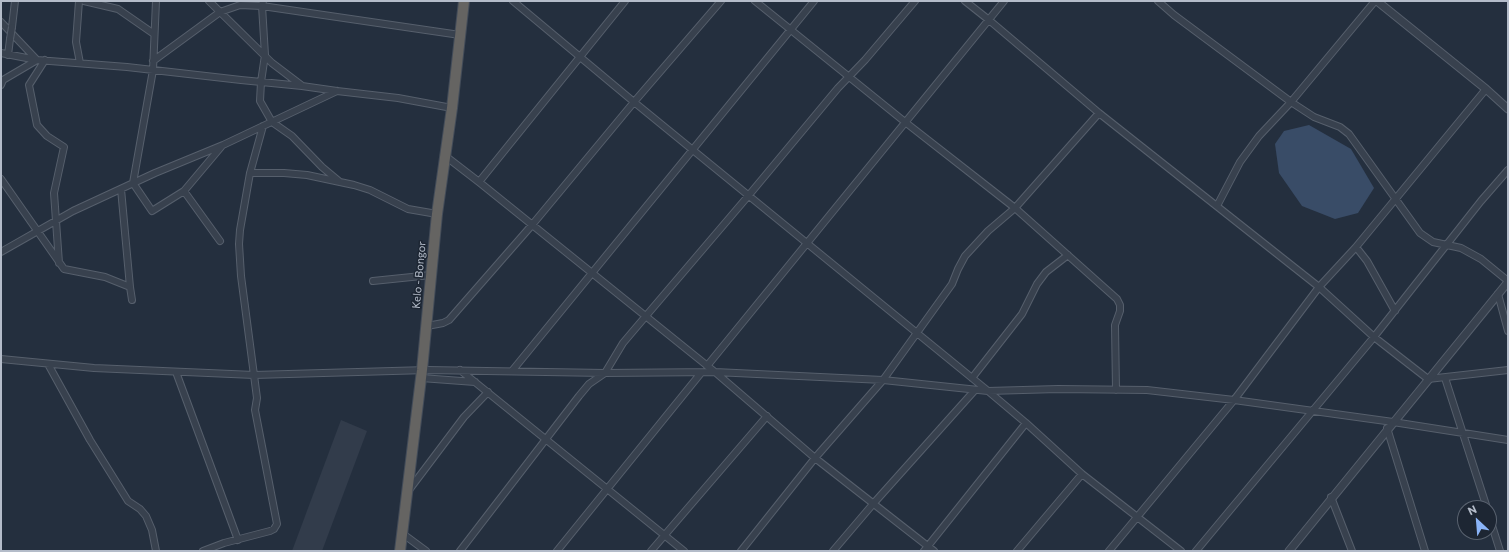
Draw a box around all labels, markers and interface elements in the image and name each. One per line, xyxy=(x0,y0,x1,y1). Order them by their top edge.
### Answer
street label: Kelo - Bongor xyxy=(409,241,429,309)
north arrow xyxy=(1457,500,1497,540)
text: N xyxy=(1465,502,1479,517)

